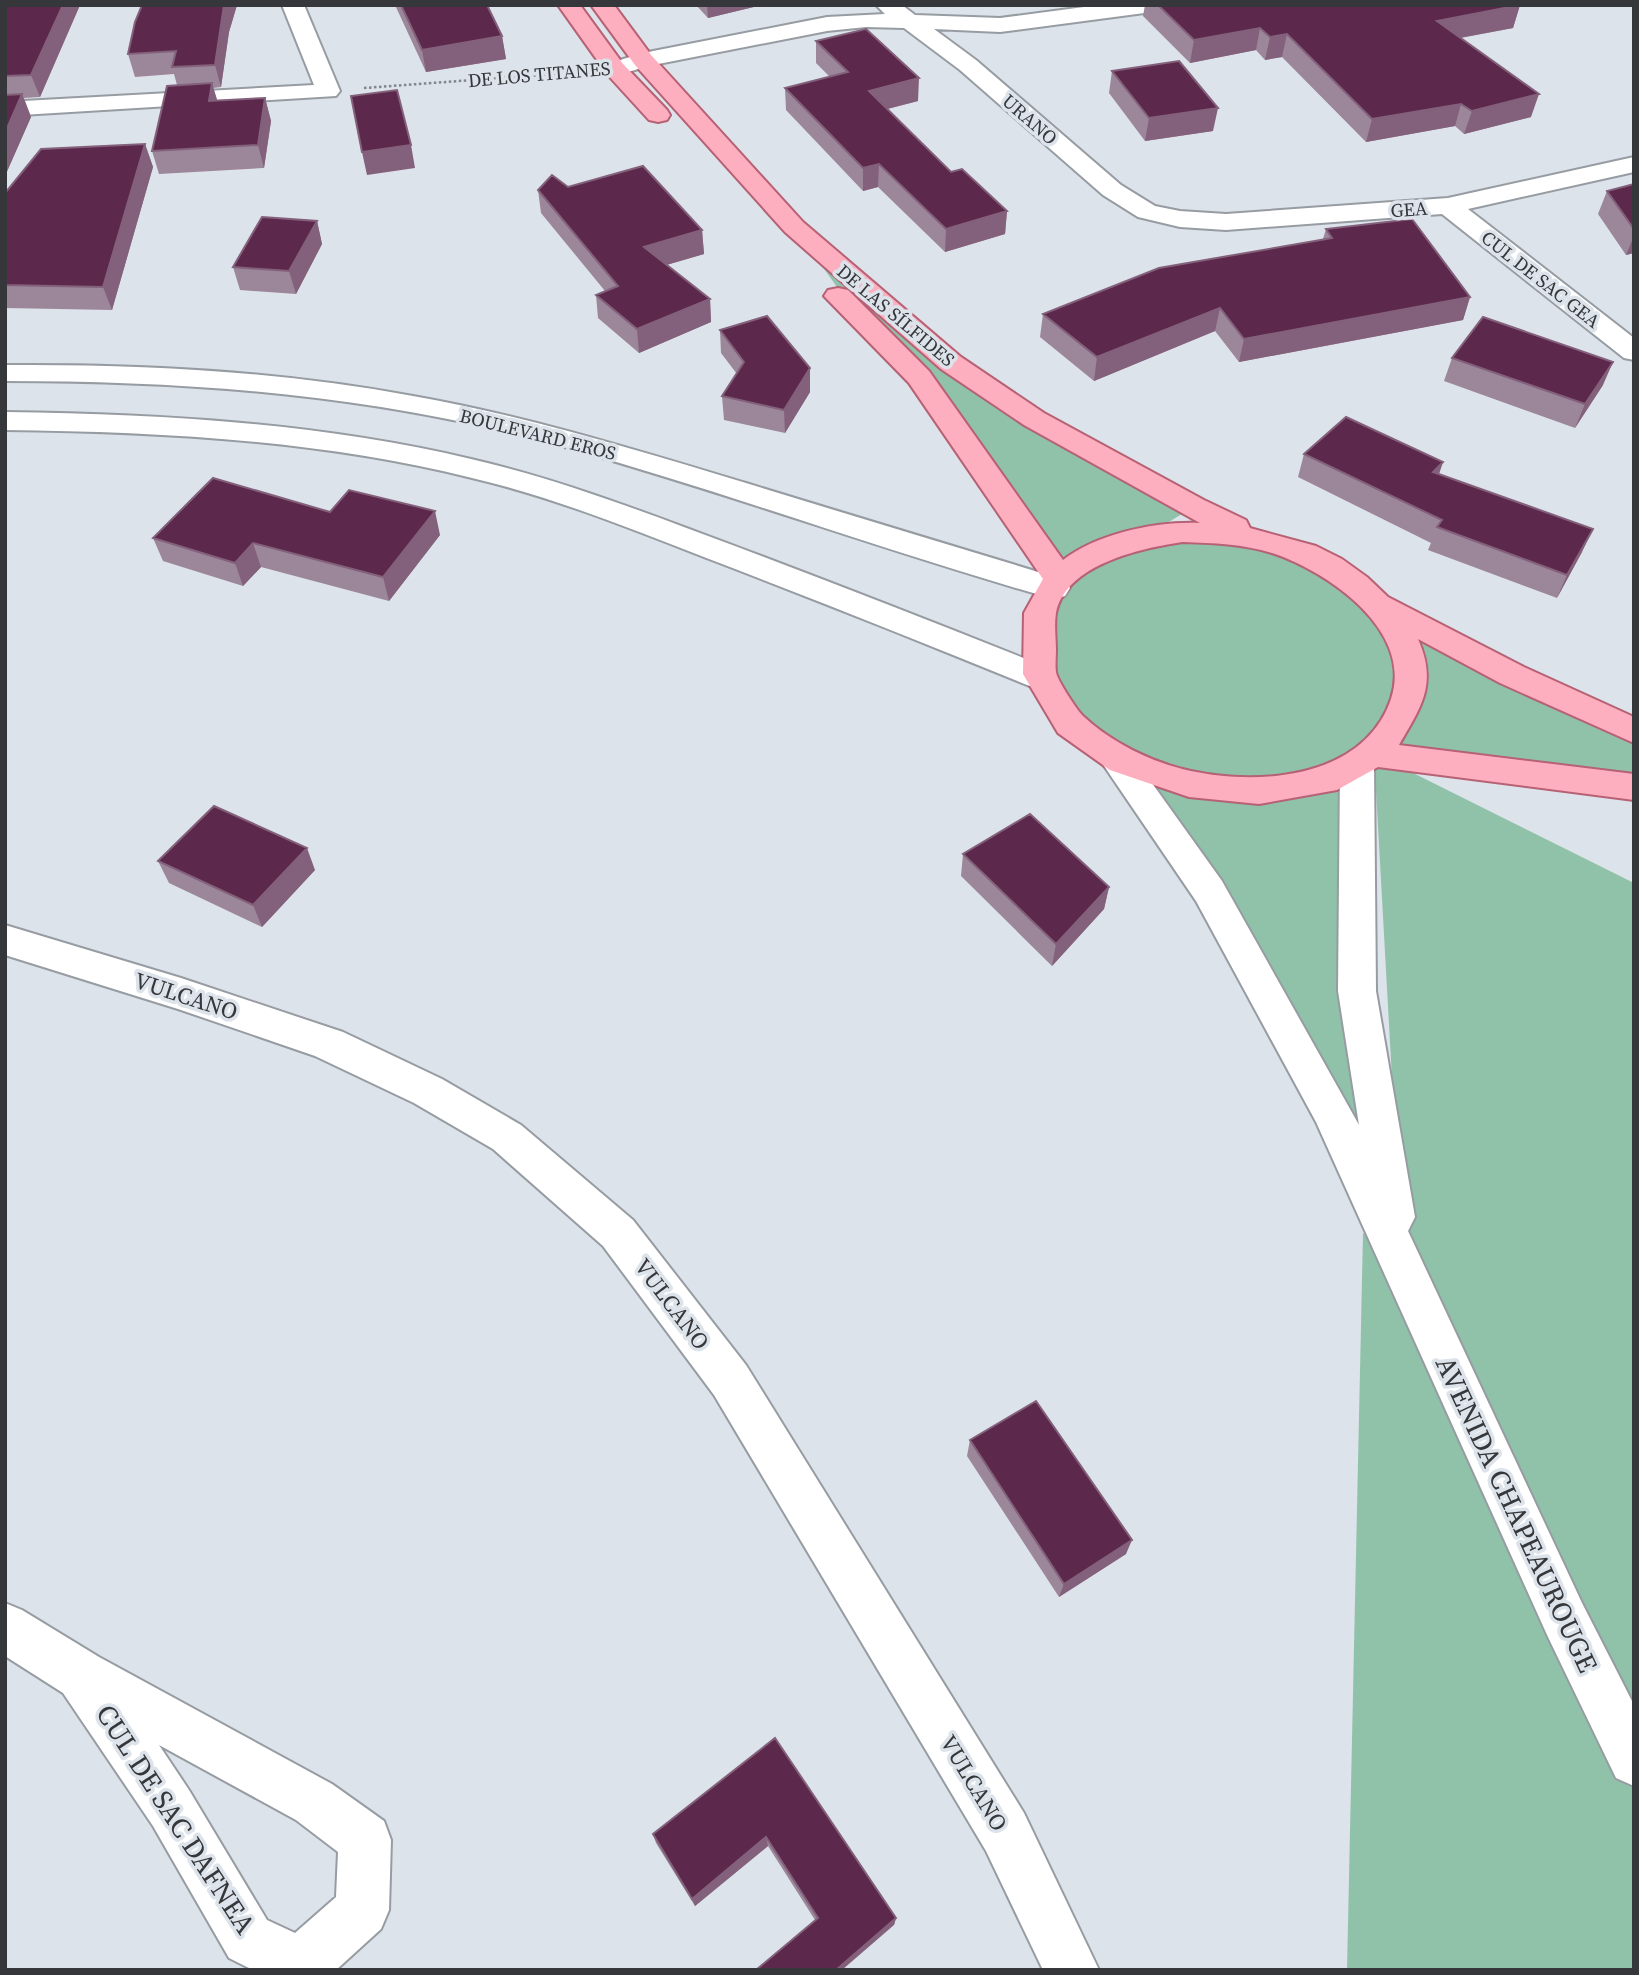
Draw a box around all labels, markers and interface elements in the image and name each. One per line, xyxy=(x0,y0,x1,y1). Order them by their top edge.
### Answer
street label: DE LOS TITANES xyxy=(467,55,611,93)
street label: URANO xyxy=(997,88,1063,150)
street label: GEA xyxy=(1390,195,1429,223)
street label: CUL DE SAC GEA xyxy=(1476,224,1606,334)
street label: DE LAS SÍLFIDES xyxy=(832,258,960,372)
street label: BOULEVARD EROS xyxy=(457,402,619,466)
street label: VULCANO xyxy=(130,964,242,1028)
street label: VULCANO xyxy=(627,1252,717,1356)
street label: AVENIDA CHAPEAUROUGE xyxy=(1427,1350,1607,1678)
street label: CUL DE SAC DAFNEA xyxy=(87,1697,265,1942)
street label: VULCANO xyxy=(933,1729,1015,1837)

